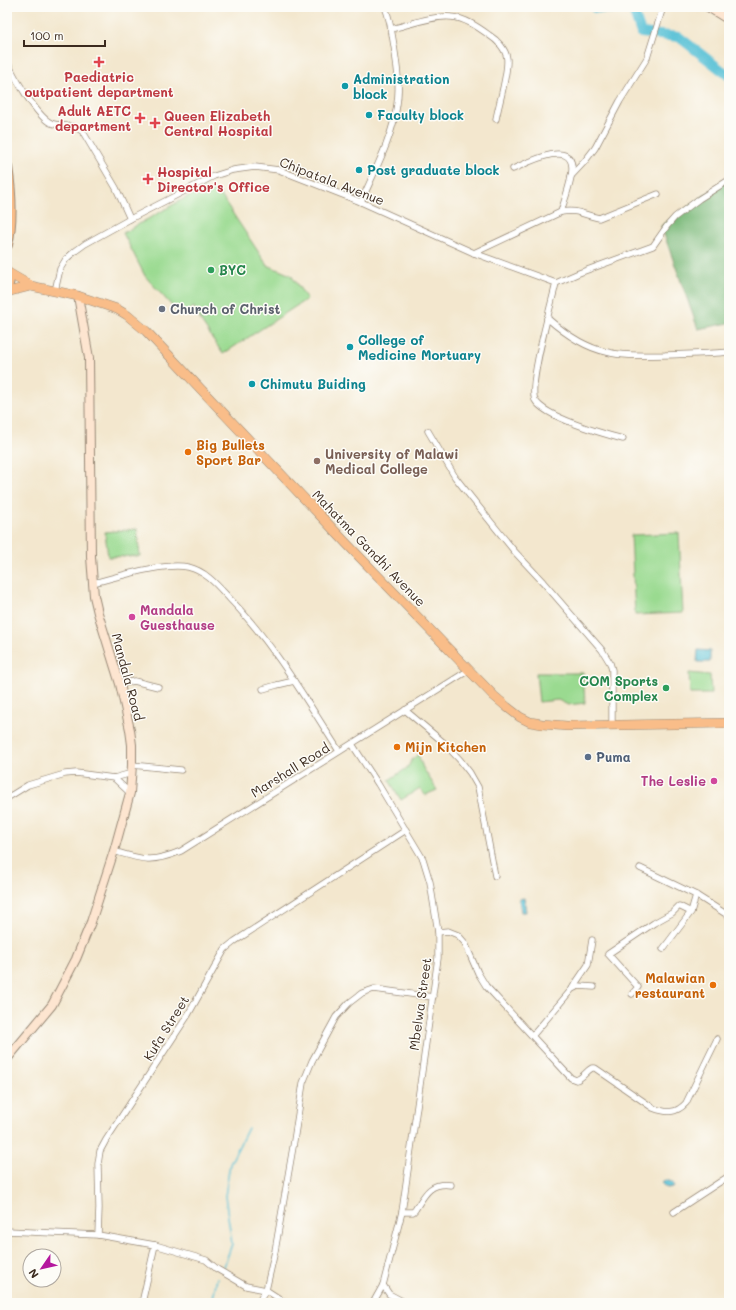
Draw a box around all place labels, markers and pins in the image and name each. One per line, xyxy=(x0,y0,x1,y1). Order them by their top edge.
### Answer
marker: Paediatric outpatient department xyxy=(93,56,105,68)
place label: Paediatric outpatient department xyxy=(24,68,174,100)
place label: Administration block xyxy=(353,70,449,102)
marker: Administration block xyxy=(340,81,350,91)
place label: Adult AETC department xyxy=(55,102,131,134)
place label: Faculty block xyxy=(377,106,464,124)
place label: Queen Elizabeth Central Hospital xyxy=(164,107,272,139)
marker: Faculty block xyxy=(364,110,374,120)
marker: Adult AETC department xyxy=(134,112,146,124)
marker: Queen Elizabeth Central Hospital xyxy=(149,117,161,129)
place label: Post graduate block xyxy=(367,161,500,178)
place label: Hospital Director's Office xyxy=(157,163,270,195)
marker: Post graduate block xyxy=(354,165,364,175)
marker: Hospital Director's Office xyxy=(142,173,154,185)
place label: BYC xyxy=(219,261,246,278)
marker: BYC xyxy=(206,265,216,275)
place label: Church of Christ xyxy=(170,300,280,317)
marker: Church of Christ xyxy=(157,304,167,314)
place label: College of Medicine Mortuary xyxy=(358,331,481,364)
marker: College of Medicine Mortuary xyxy=(345,342,355,352)
place label: Chimutu Buiding xyxy=(260,375,366,392)
marker: Chimutu Buiding xyxy=(247,379,257,389)
place label: Big Bullets Sport Bar xyxy=(196,436,265,468)
place label: University of Malawi Medical College xyxy=(325,445,459,477)
marker: Big Bullets Sport Bar xyxy=(183,447,193,457)
marker: University of Malawi Medical College xyxy=(312,456,322,466)
place label: Mandala Guesthause xyxy=(140,601,215,633)
marker: Mandala Guesthause xyxy=(127,612,137,622)
place label: COM Sports Complex xyxy=(579,672,658,704)
marker: COM Sports Complex xyxy=(661,683,671,693)
place label: Mijn Kitchen xyxy=(405,738,486,755)
marker: Mijn Kitchen xyxy=(392,742,402,752)
place label: Puma xyxy=(596,748,631,765)
marker: Puma xyxy=(583,752,593,762)
place label: The Leslie xyxy=(641,772,706,789)
marker: The Leslie xyxy=(709,776,719,786)
place label: Malawian restaurant xyxy=(635,969,705,1001)
marker: Malawian restaurant xyxy=(708,980,718,990)

